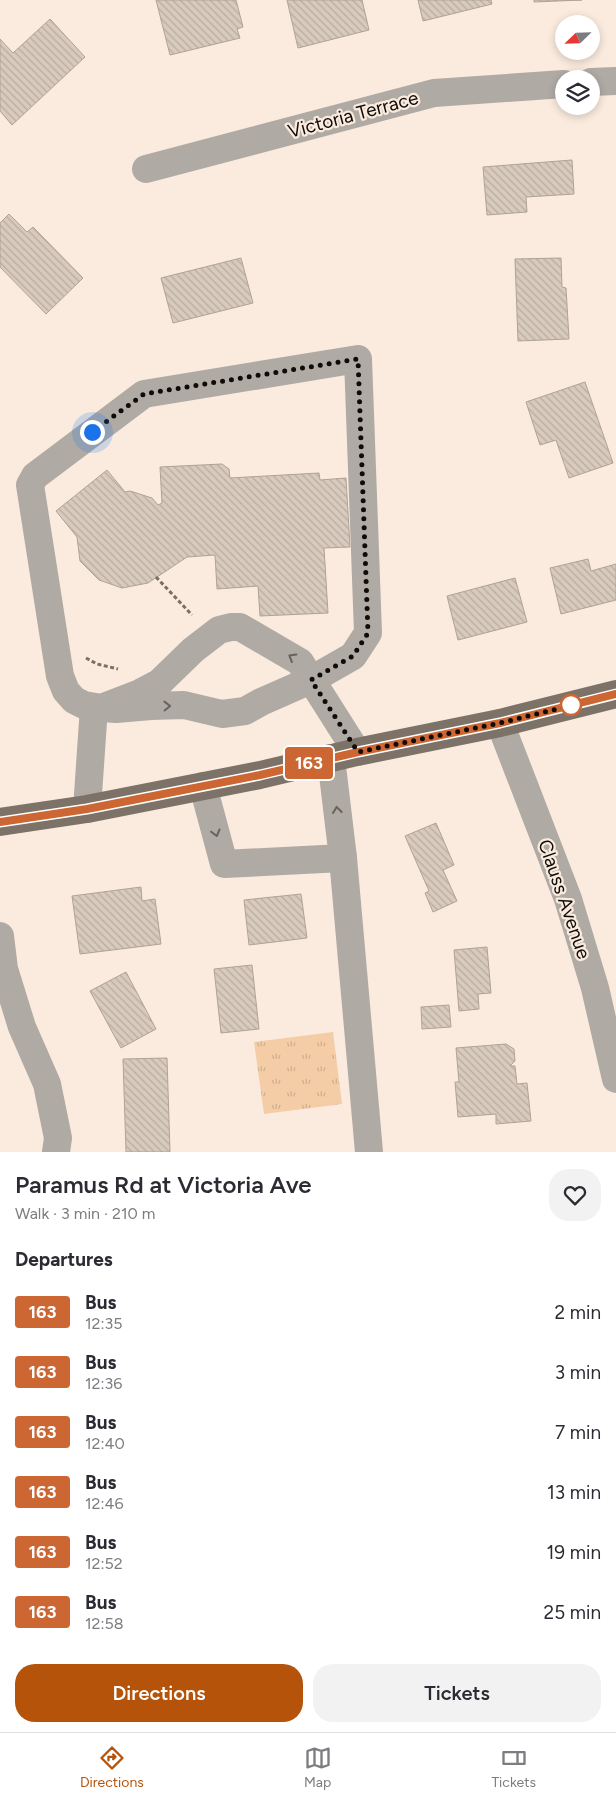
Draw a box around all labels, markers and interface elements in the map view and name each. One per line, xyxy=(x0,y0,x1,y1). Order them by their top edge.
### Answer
north arrow xyxy=(555,15,600,60)
map controls xyxy=(555,15,600,115)
button: layers xyxy=(555,70,600,115)
street label: Victoria Terrace xyxy=(285,86,421,143)
your location xyxy=(80,420,105,445)
one-way arrow xyxy=(289,654,298,664)
unlabelled marker xyxy=(560,694,582,716)
one-way arrow xyxy=(164,701,171,711)
line badge: 163 xyxy=(280,747,338,779)
text: 163 xyxy=(295,752,323,774)
one-way arrow xyxy=(332,806,343,814)
one-way arrow xyxy=(210,828,221,837)
street label: Clauss Avenue xyxy=(533,836,596,962)
button: heart xyxy=(549,1169,601,1221)
text: Paramus Rd at Victoria Ave xyxy=(15,1170,312,1199)
text: Walk · 3 min · 210 m xyxy=(15,1204,155,1223)
text: Departures xyxy=(15,1248,113,1271)
text: Bus xyxy=(85,1291,116,1314)
text: 163 xyxy=(28,1301,57,1323)
text: 2 min xyxy=(555,1301,601,1324)
text: 12:35 xyxy=(85,1314,123,1333)
text: Bus xyxy=(85,1351,116,1374)
text: 163 xyxy=(28,1361,57,1383)
text: 3 min xyxy=(555,1361,601,1384)
text: 12:36 xyxy=(85,1374,122,1393)
text: Bus xyxy=(85,1411,116,1434)
text: 163 xyxy=(28,1421,57,1443)
text: 7 min xyxy=(555,1421,601,1444)
text: 12:40 xyxy=(85,1434,125,1453)
text: Bus xyxy=(85,1471,116,1494)
text: 163 xyxy=(28,1481,57,1503)
text: 13 min xyxy=(547,1481,601,1504)
text: 12:46 xyxy=(85,1494,124,1513)
text: Bus xyxy=(85,1531,116,1554)
text: 163 xyxy=(28,1541,57,1563)
text: 19 min xyxy=(547,1541,601,1564)
text: 12:52 xyxy=(85,1554,123,1573)
text: Bus xyxy=(85,1591,116,1614)
text: 163 xyxy=(28,1601,57,1623)
text: 25 min xyxy=(544,1601,601,1624)
text: 12:58 xyxy=(85,1614,124,1633)
button: Directions xyxy=(15,1664,303,1722)
button: Tickets xyxy=(313,1664,601,1722)
tab: Directions xyxy=(80,1744,144,1791)
tab: Map xyxy=(304,1744,332,1791)
tab: Tickets xyxy=(491,1744,536,1791)

